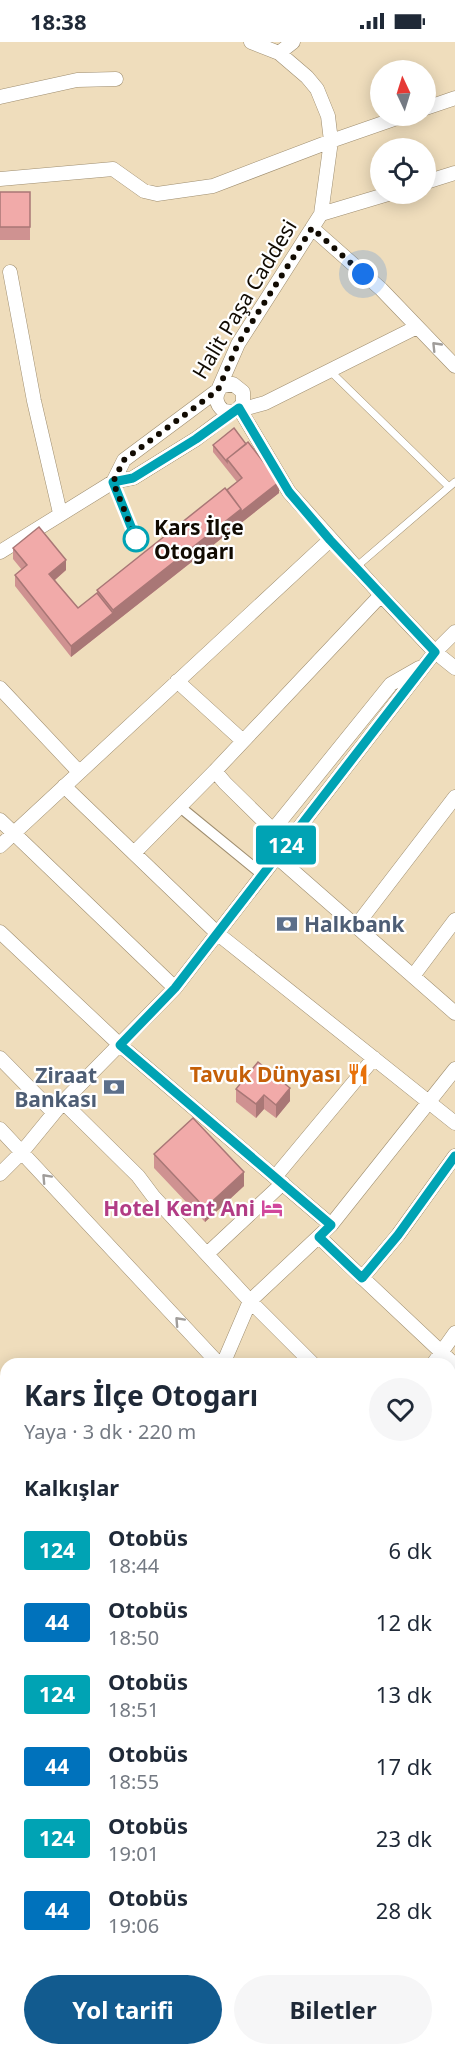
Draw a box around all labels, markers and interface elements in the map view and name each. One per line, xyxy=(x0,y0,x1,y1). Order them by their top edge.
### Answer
text: 18:38 xyxy=(30,6,87,36)
north arrow xyxy=(370,60,436,126)
map controls xyxy=(370,60,436,204)
button: locate xyxy=(370,138,436,204)
street label: Halit Paşa Caddesi xyxy=(185,214,303,384)
your location xyxy=(348,259,378,289)
one-way arrow xyxy=(432,343,443,353)
place label: Kars İlçe Otogarı xyxy=(154,513,244,565)
marker: Kars İlçe Otogarı xyxy=(123,526,149,552)
line badge: 124 xyxy=(252,826,320,864)
text: 124 xyxy=(268,831,304,859)
place label: Halkbank xyxy=(304,910,405,938)
bank icon: Halkbank xyxy=(275,912,299,936)
place label: Tavuk Dünyası xyxy=(190,1060,341,1088)
place label: Ziraat Bankası xyxy=(14,1061,97,1113)
restaurant icon: Tavuk Dünyası xyxy=(346,1062,370,1086)
bank icon: Ziraat Bankası xyxy=(102,1075,126,1099)
one-way arrow xyxy=(42,1174,53,1184)
place label: Hotel Kent Ani xyxy=(103,1194,255,1222)
hotel icon: Hotel Kent Ani xyxy=(260,1196,284,1220)
one-way arrow xyxy=(175,1317,186,1327)
text: Kars İlçe Otogarı xyxy=(24,1376,258,1414)
button: heart xyxy=(369,1378,432,1441)
text: Yaya · 3 dk · 220 m xyxy=(24,1418,196,1445)
text: Kalkışlar xyxy=(24,1472,119,1502)
text: Otobüs xyxy=(108,1522,188,1552)
text: 6 dk xyxy=(388,1535,432,1565)
text: 124 xyxy=(39,1536,75,1564)
text: 18:44 xyxy=(108,1552,159,1579)
text: Otobüs xyxy=(108,1594,188,1624)
text: 12 dk xyxy=(376,1607,432,1637)
text: 44 xyxy=(45,1608,69,1636)
text: 18:50 xyxy=(108,1624,159,1651)
text: Otobüs xyxy=(108,1666,188,1696)
text: 13 dk xyxy=(376,1679,432,1709)
text: 124 xyxy=(39,1680,75,1708)
text: 18:51 xyxy=(108,1696,159,1723)
text: Otobüs xyxy=(108,1738,188,1768)
text: 17 dk xyxy=(376,1751,432,1781)
text: 44 xyxy=(45,1752,69,1780)
text: 18:55 xyxy=(108,1768,159,1795)
text: Otobüs xyxy=(108,1810,188,1840)
text: 23 dk xyxy=(376,1823,432,1853)
text: 124 xyxy=(39,1824,75,1852)
text: 19:01 xyxy=(108,1840,159,1867)
text: Otobüs xyxy=(108,1882,188,1912)
text: 28 dk xyxy=(376,1895,432,1925)
text: 44 xyxy=(45,1896,69,1924)
text: 19:06 xyxy=(108,1912,159,1939)
button: Yol tarifi xyxy=(24,1975,222,2044)
button: Biletler xyxy=(234,1975,432,2044)

